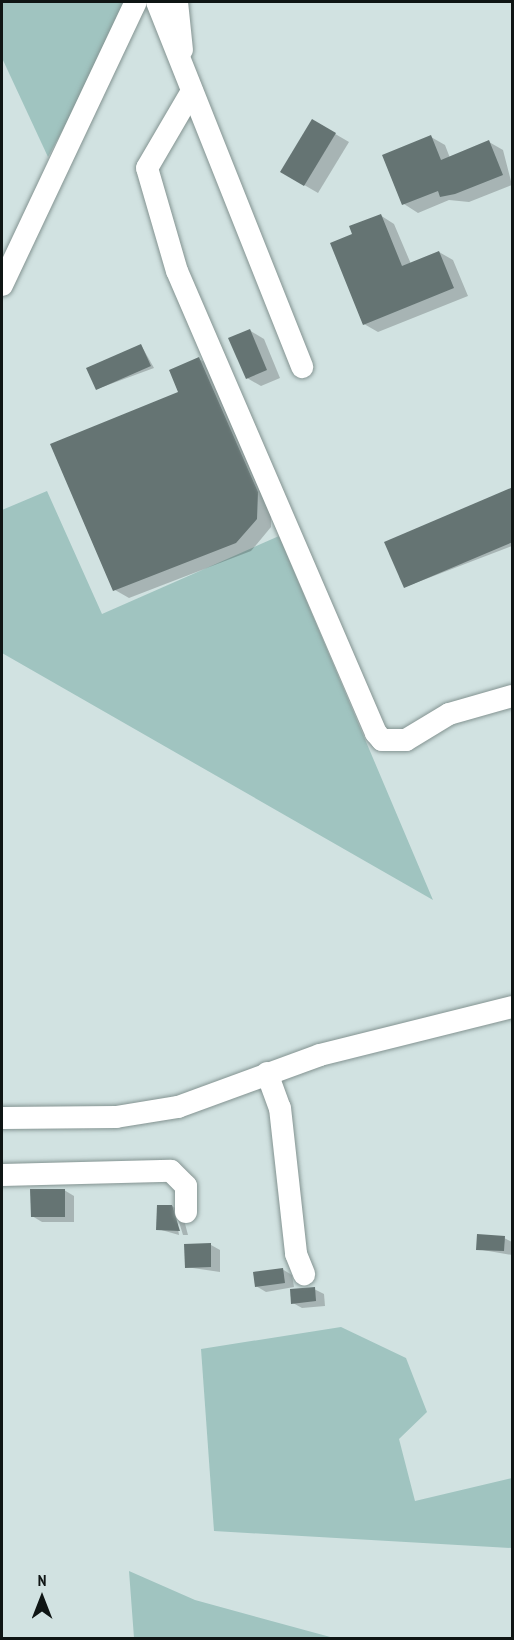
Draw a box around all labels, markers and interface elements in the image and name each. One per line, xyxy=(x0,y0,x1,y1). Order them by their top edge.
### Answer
north arrow xyxy=(12,1568,72,1628)
text: N xyxy=(38,1570,46,1590)

